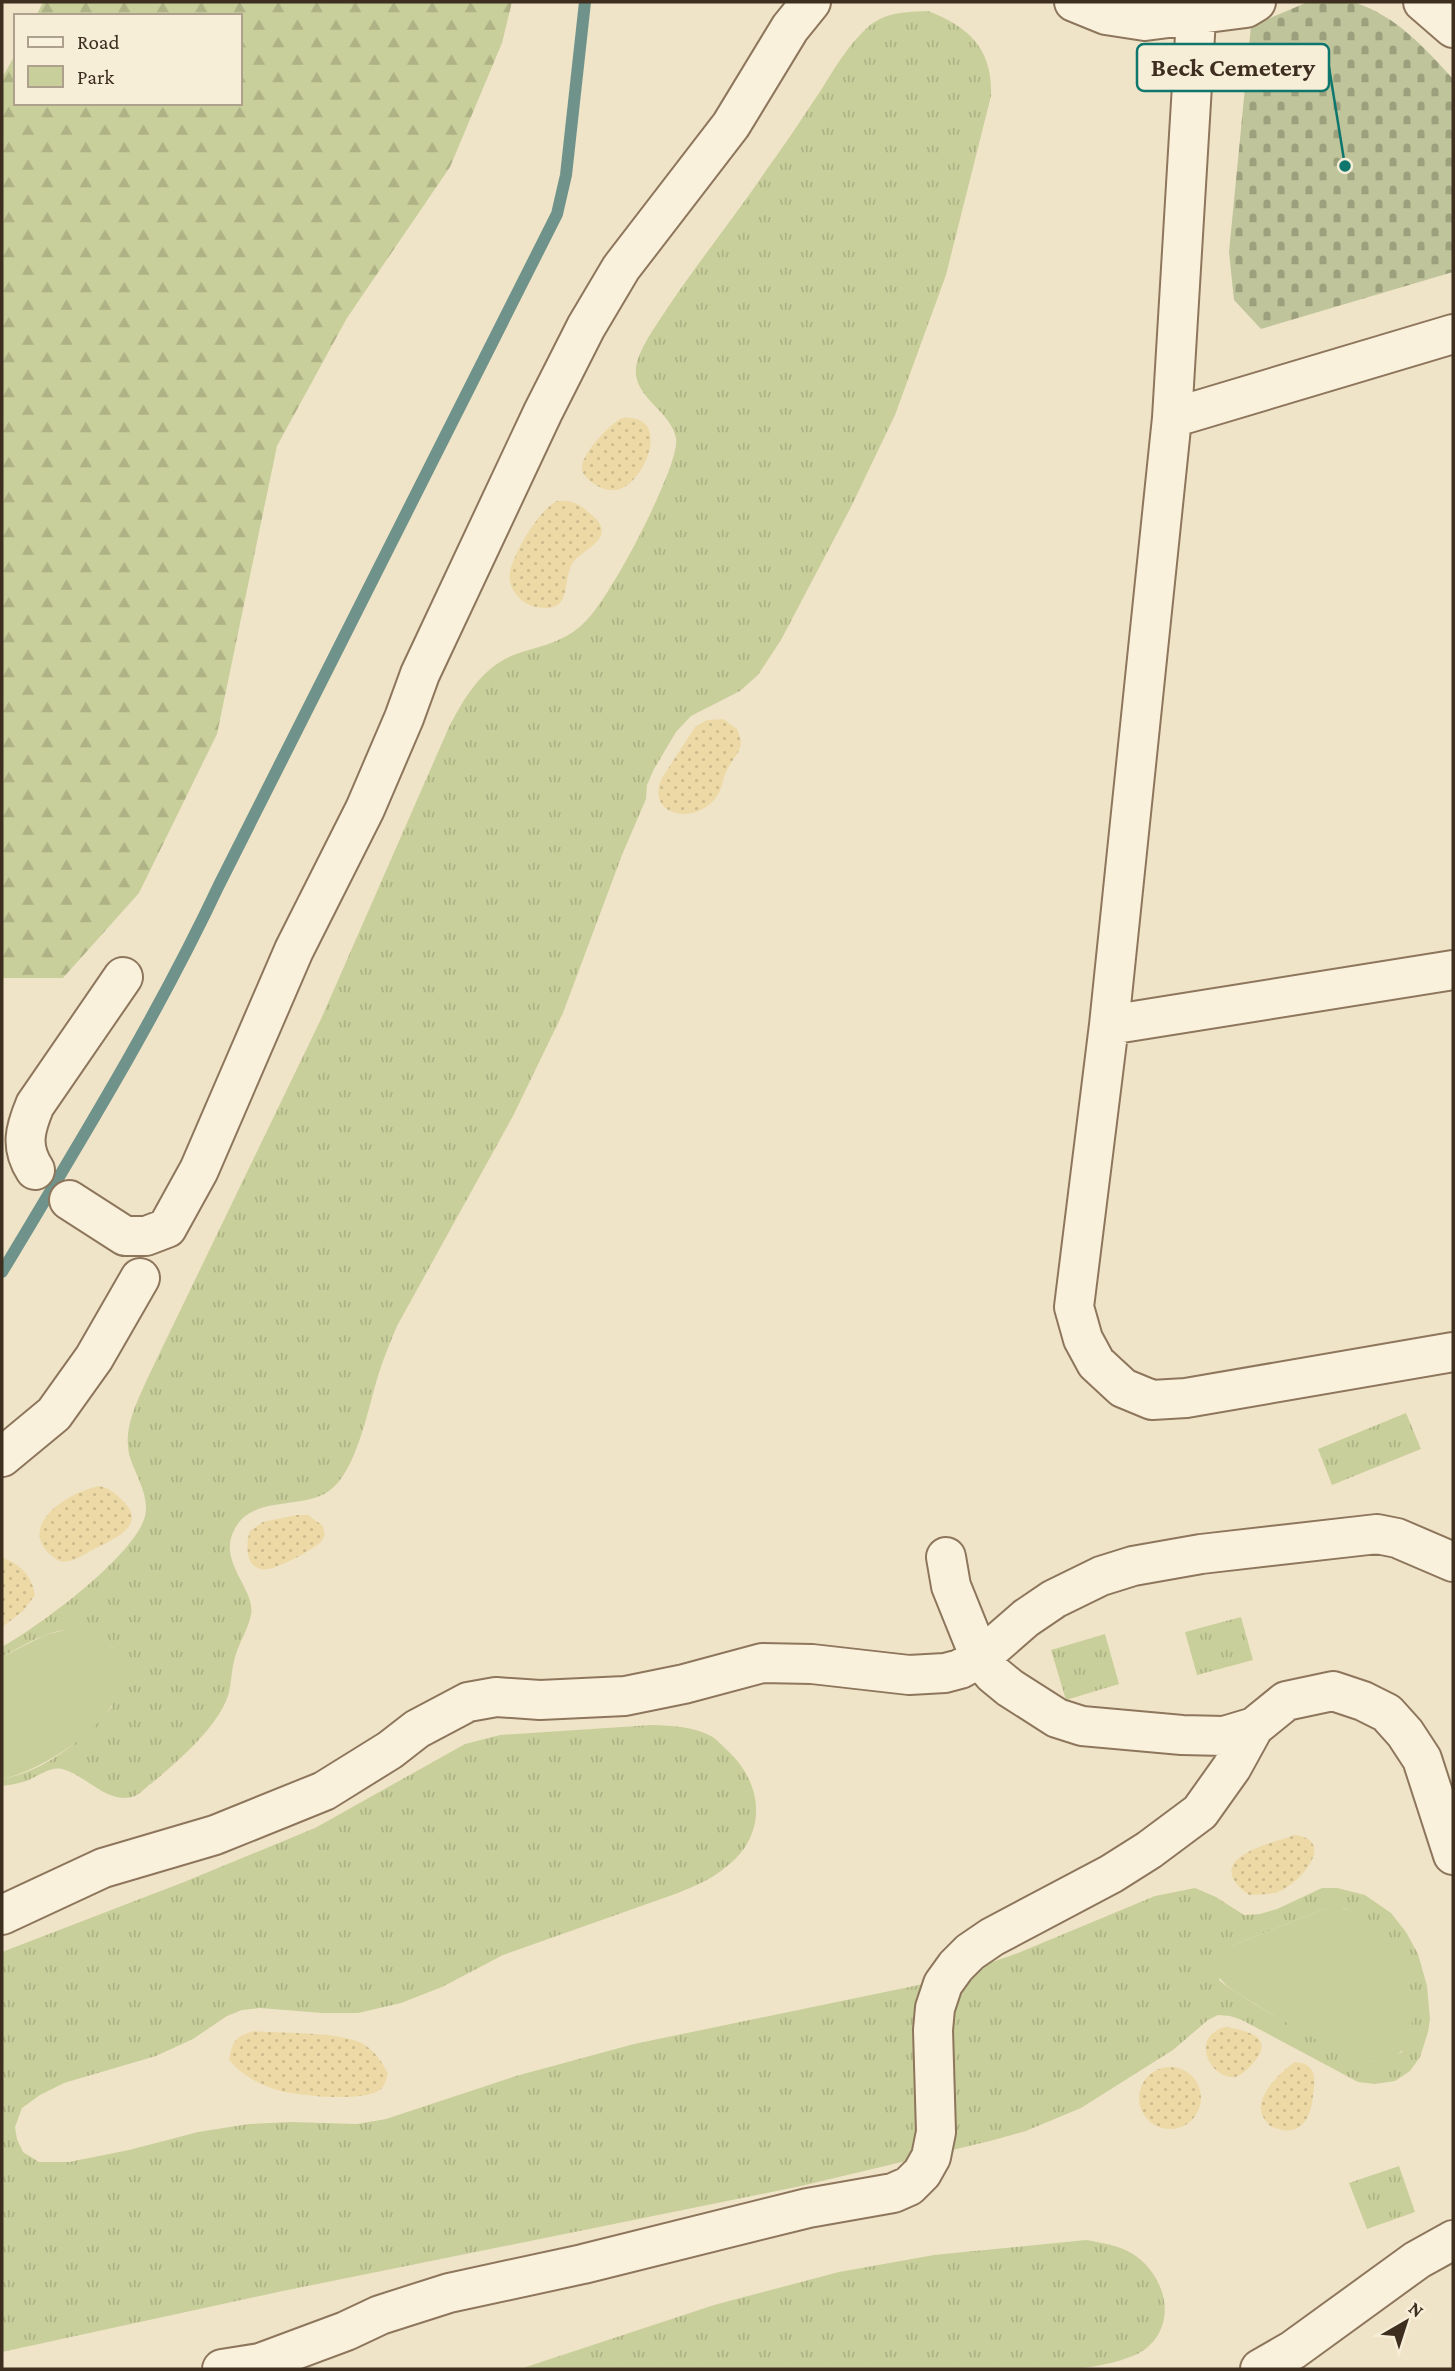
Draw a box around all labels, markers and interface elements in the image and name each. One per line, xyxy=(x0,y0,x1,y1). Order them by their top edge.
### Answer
legend xyxy=(14,14,242,105)
text: Road xyxy=(77,30,120,54)
callout: Beck Cemetery xyxy=(1137,44,1329,91)
text: Beck Cemetery xyxy=(1151,53,1315,82)
text: Park xyxy=(77,65,114,89)
north arrow xyxy=(1371,2287,1441,2357)
text: N xyxy=(1405,2297,1428,2321)

